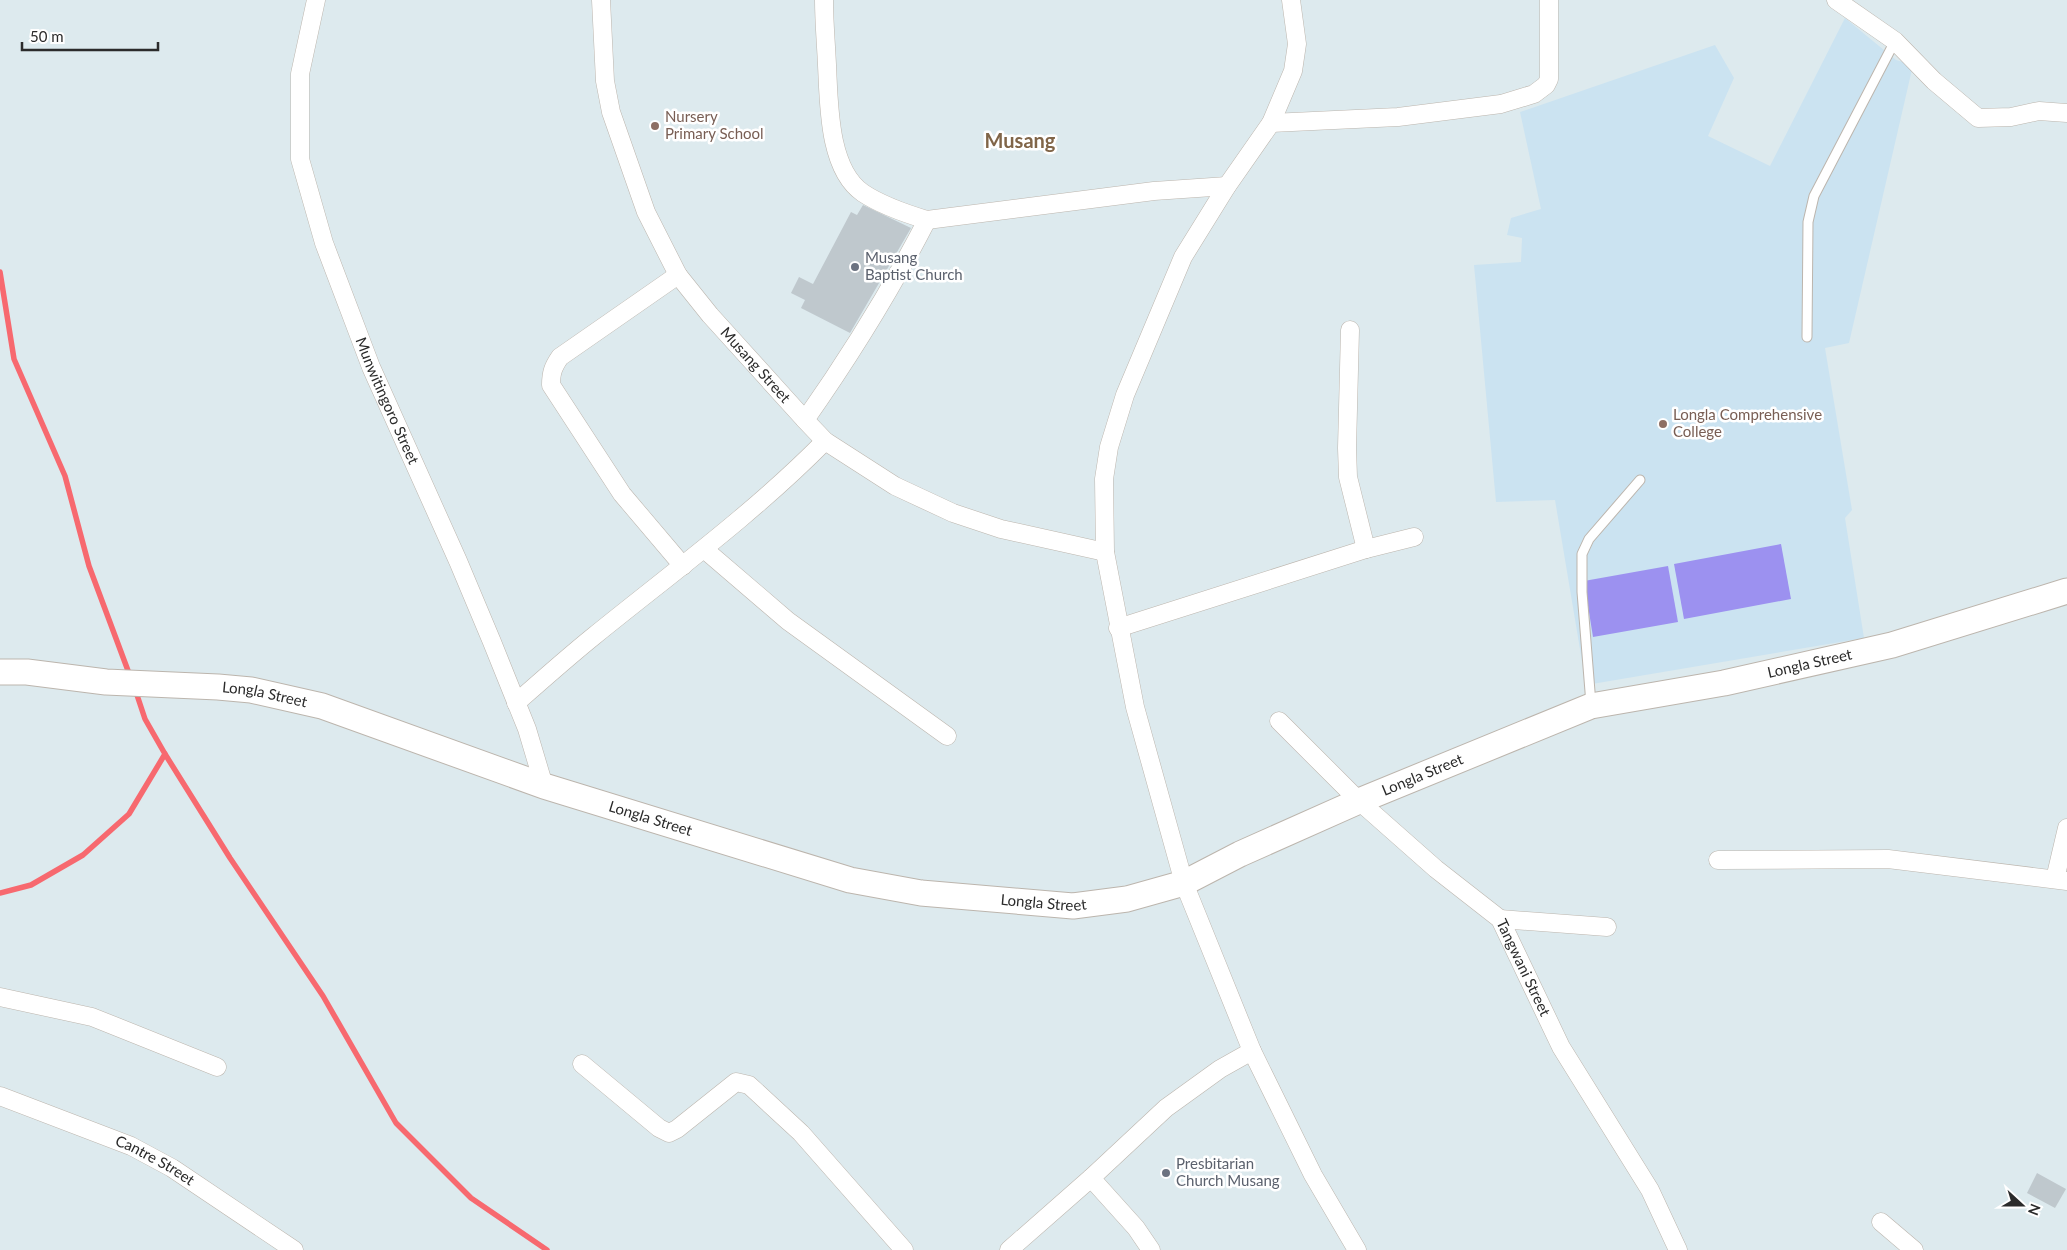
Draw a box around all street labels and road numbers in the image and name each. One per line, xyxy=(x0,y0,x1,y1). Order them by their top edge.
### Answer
street label: Musang Street xyxy=(717,323,795,406)
street label: Munwitingoro Street xyxy=(353,334,424,467)
street label: Longla Street xyxy=(1765,644,1854,681)
street label: Longla Street xyxy=(221,677,310,711)
street label: Longla Street xyxy=(1379,749,1466,799)
street label: Longla Street xyxy=(607,796,695,839)
street label: Longla Street xyxy=(1000,890,1088,914)
street label: Tangwani Street xyxy=(1493,916,1555,1019)
street label: Cantre Street xyxy=(113,1131,199,1189)

